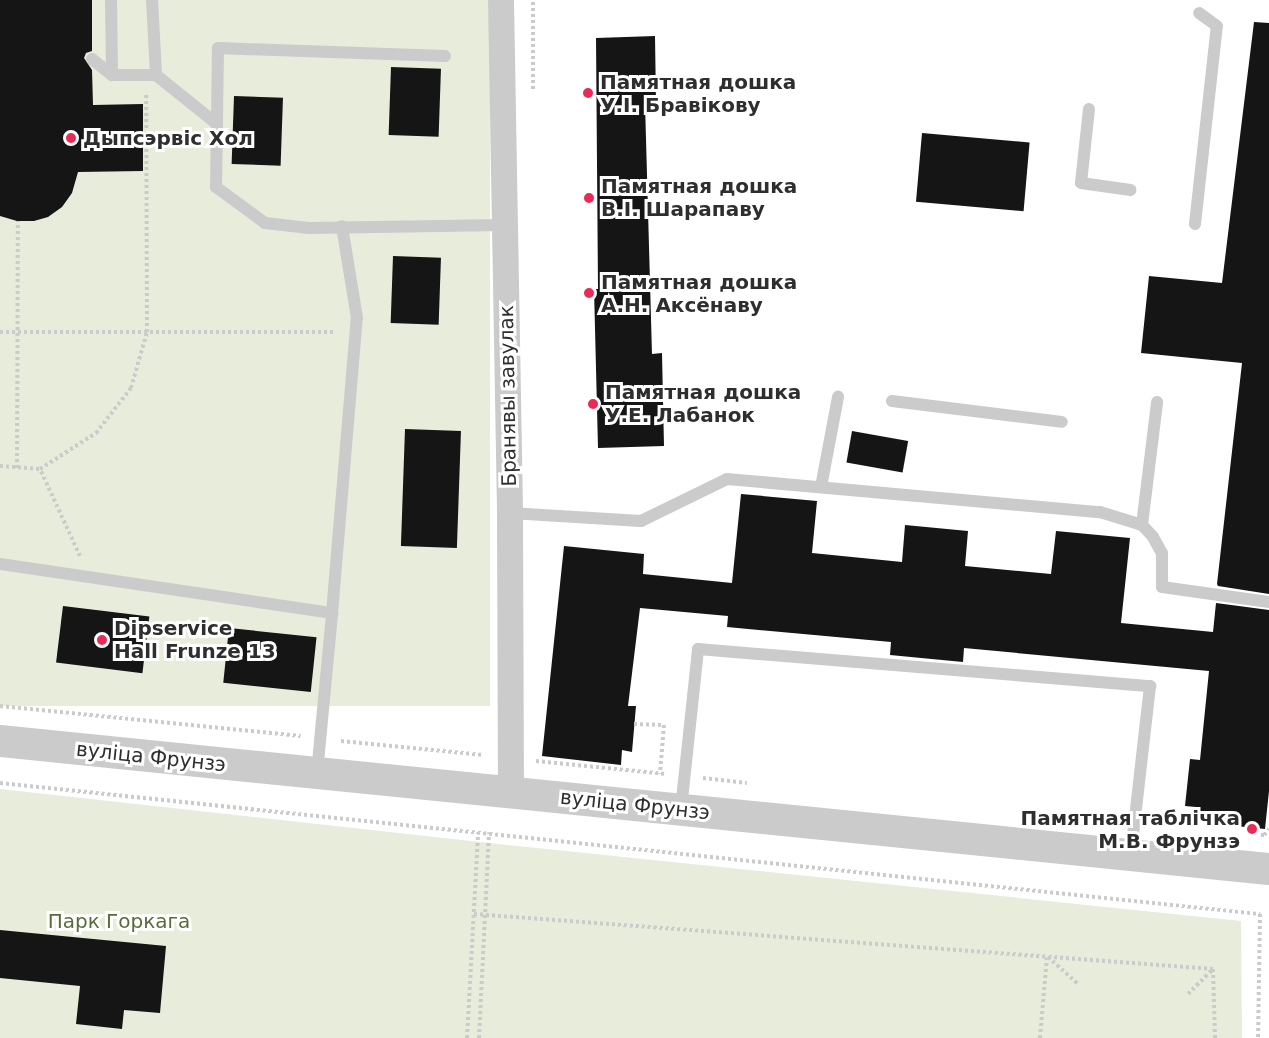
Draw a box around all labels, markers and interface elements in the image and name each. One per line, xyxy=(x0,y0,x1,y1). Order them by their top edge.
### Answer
place label: Памятная дошка У.І. Бравікову xyxy=(600,70,796,117)
marker: Памятная дошка У.І. Бравікову xyxy=(581,86,595,100)
place label: Дыпсэрвіс Хол xyxy=(83,126,253,150)
marker: Дыпсэрвіс Хол xyxy=(64,131,78,145)
place label: Памятная дошка В.І. Шарапаву xyxy=(601,174,797,221)
marker: Памятная дошка В.І. Шарапаву xyxy=(582,191,596,205)
place label: Памятная дошка А.Н. Аксёнаву xyxy=(601,270,797,317)
marker: Памятная дошка А.Н. Аксёнаву xyxy=(582,286,596,300)
street label: Бранявы завулак xyxy=(494,305,522,487)
place label: Памятная дошка У.Е. Лабанок xyxy=(605,380,801,427)
marker: Памятная дошка У.Е. Лабанок xyxy=(586,397,600,411)
place label: Dipservice Hall Frunze 13 xyxy=(114,616,276,663)
marker: Dipservice Hall Frunze 13 xyxy=(95,633,109,647)
street label: вуліца Фрунзэ xyxy=(75,737,227,777)
street label: вуліца Фрунзэ xyxy=(559,785,711,825)
place label: Памятная таблічка М.В. Фрунзэ xyxy=(1021,806,1240,853)
marker: Памятная таблічка М.В. Фрунзэ xyxy=(1245,822,1259,836)
park label: Парк Горкага xyxy=(48,909,190,933)

